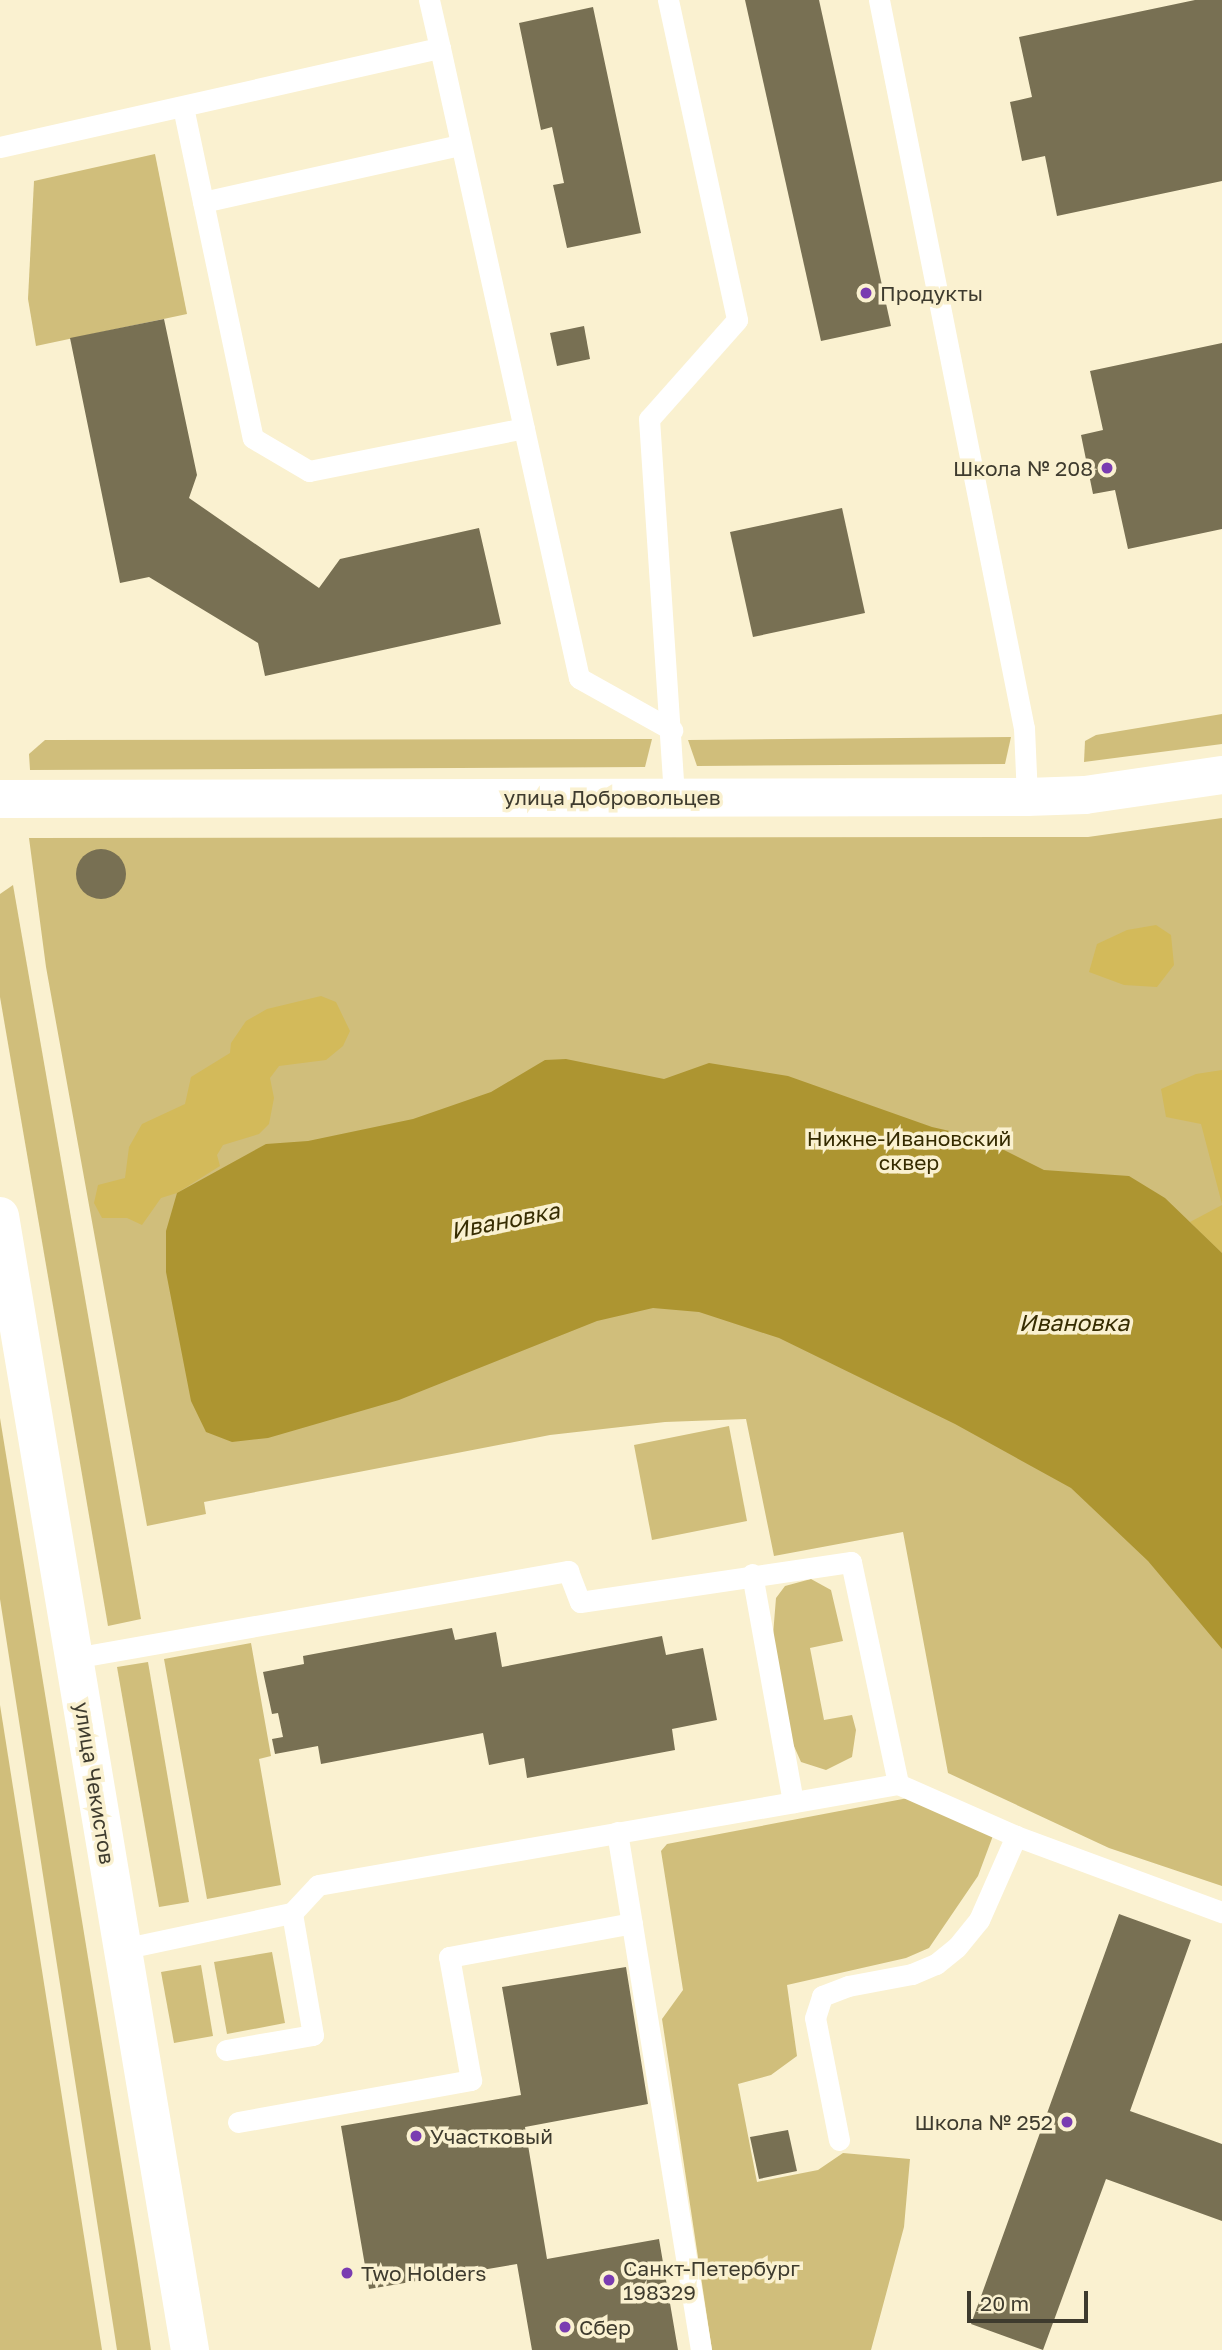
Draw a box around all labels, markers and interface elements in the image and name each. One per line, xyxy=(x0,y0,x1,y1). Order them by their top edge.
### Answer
place label: Продукты xyxy=(880,280,983,306)
marker: Продукты xyxy=(858,285,874,301)
place label: Школа № 208 xyxy=(953,455,1093,481)
marker: Школа № 208 xyxy=(1099,460,1115,476)
street label: улица Добровольцев xyxy=(503,784,721,810)
park label: Нижне-Ивановский сквер xyxy=(807,1125,1011,1175)
water label: Ивановка xyxy=(448,1196,562,1244)
water label: Ивановка xyxy=(1019,1308,1129,1336)
street label: улица Чекистов xyxy=(70,1700,120,1866)
place label: Школа № 252 xyxy=(914,2109,1053,2135)
marker: Школа № 252 xyxy=(1059,2114,1075,2130)
place label: Участковый xyxy=(430,2123,553,2149)
marker: Участковый xyxy=(408,2128,424,2144)
place label: Санкт-Петербург 198329 xyxy=(623,2255,800,2305)
place label: Two Holders xyxy=(361,2260,486,2286)
marker: Two Holders xyxy=(339,2265,355,2281)
marker: Санкт-Петербург 198329 xyxy=(601,2272,617,2288)
scale bar xyxy=(970,2276,1091,2320)
text: 20 m xyxy=(980,2290,1029,2316)
place label: Сбер xyxy=(579,2314,631,2340)
marker: Сбер xyxy=(557,2319,573,2335)

